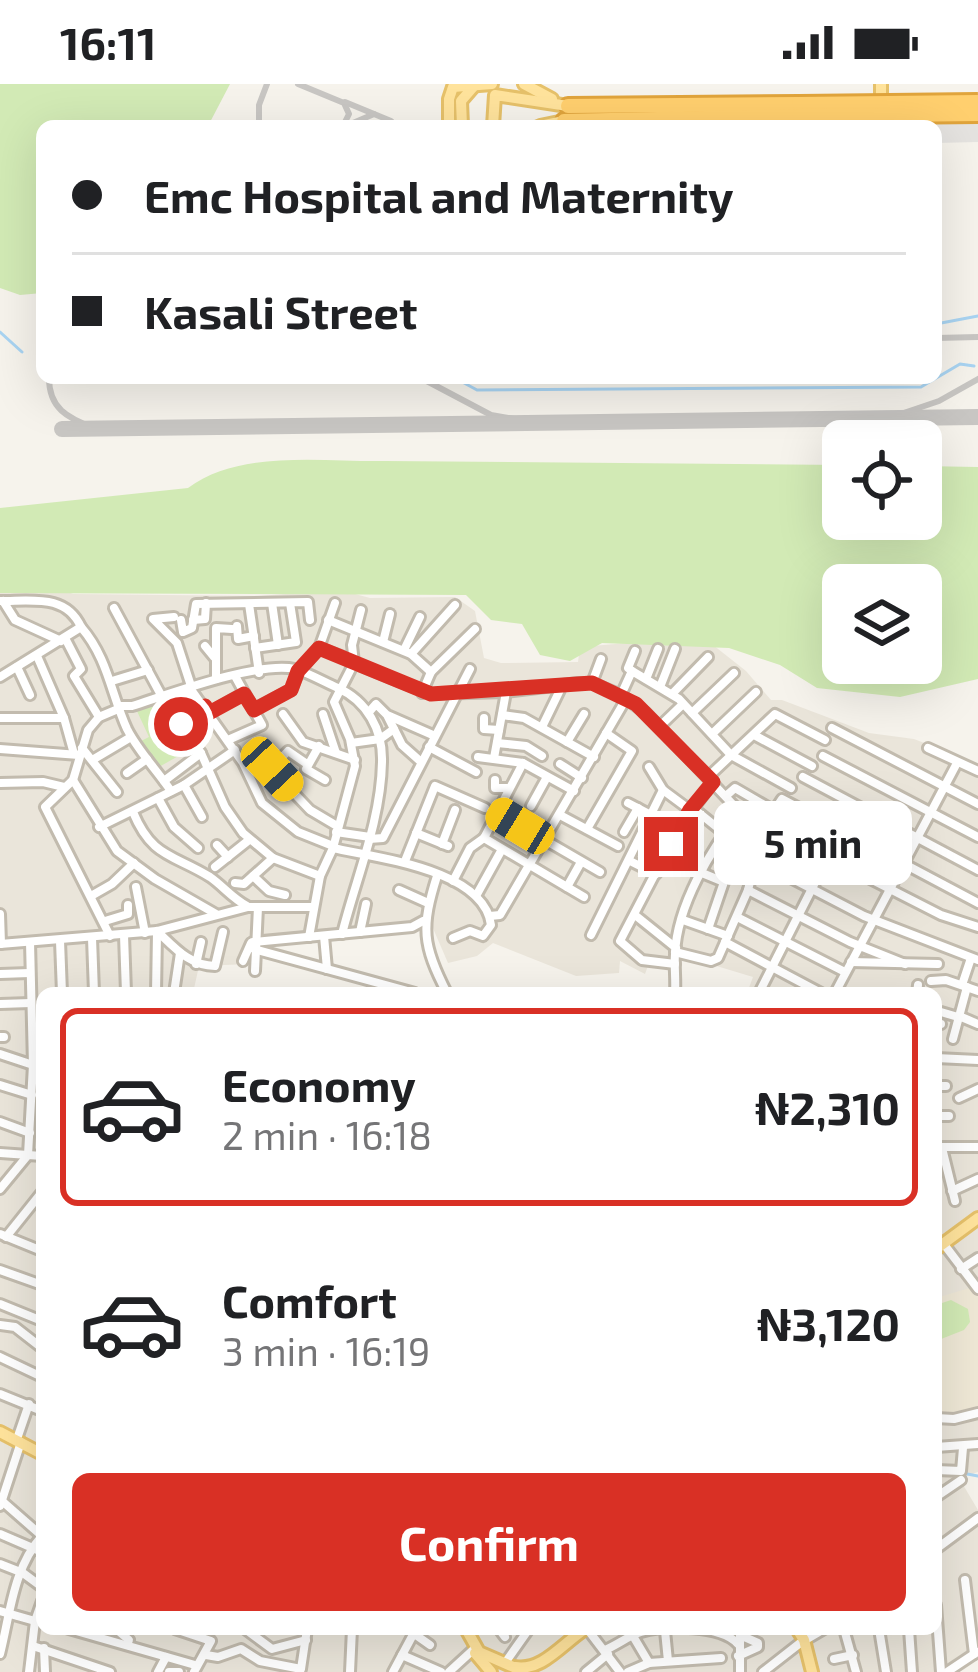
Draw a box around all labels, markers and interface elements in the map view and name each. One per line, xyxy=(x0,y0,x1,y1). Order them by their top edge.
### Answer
text: 16:11 xyxy=(60,15,156,69)
text: Emc Hospital and Maternity xyxy=(144,168,733,222)
text: Kasali Street xyxy=(144,284,417,338)
map controls xyxy=(822,420,942,684)
button: locate xyxy=(822,420,942,540)
button: layers xyxy=(822,564,942,684)
route start xyxy=(154,697,208,751)
car xyxy=(234,730,310,808)
car xyxy=(480,792,560,860)
callout: 5 min xyxy=(713,802,911,886)
route end xyxy=(644,817,698,871)
text: 5 min xyxy=(764,819,862,866)
icon: car xyxy=(78,1053,186,1161)
text: Economy xyxy=(222,1057,416,1111)
text: ₦2,310 xyxy=(755,1080,900,1134)
text: 2 min · 16:18 xyxy=(222,1111,432,1158)
icon: car xyxy=(78,1269,186,1377)
text: Comfort xyxy=(222,1273,397,1327)
text: ₦3,120 xyxy=(757,1296,900,1350)
text: 3 min · 16:19 xyxy=(222,1327,430,1374)
button: Confirm xyxy=(72,1473,906,1611)

